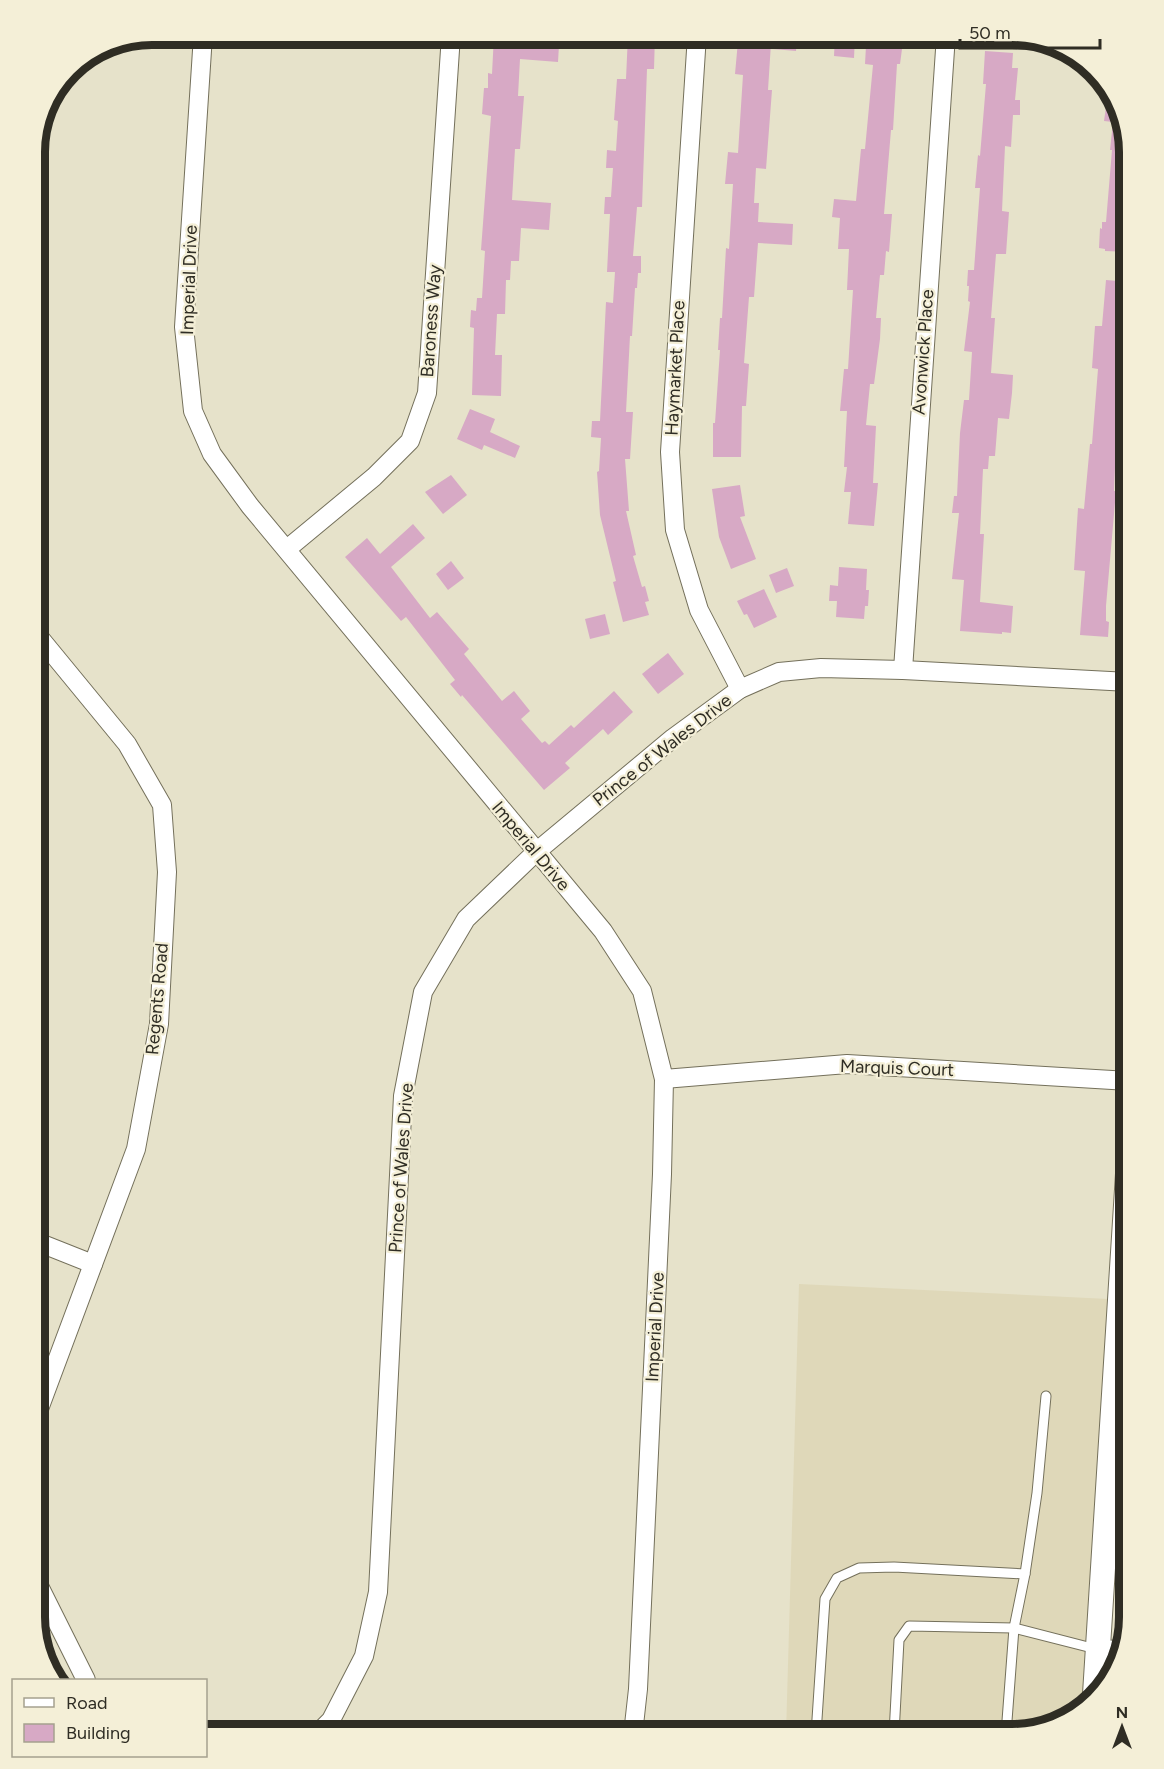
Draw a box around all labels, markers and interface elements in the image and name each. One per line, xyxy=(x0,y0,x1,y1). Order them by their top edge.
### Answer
scale bar xyxy=(960,12,1100,50)
text: 50 m xyxy=(969,22,1011,44)
street label: Imperial Drive xyxy=(176,224,202,335)
street label: Baroness Way xyxy=(416,263,446,378)
street label: Avonwick Place xyxy=(908,288,938,416)
street label: Haymarket Place xyxy=(660,300,690,436)
street label: Prince of Wales Drive xyxy=(588,689,736,811)
street label: Imperial Drive xyxy=(487,797,575,895)
street label: Regents Road xyxy=(141,942,173,1056)
street label: Marquis Court xyxy=(839,1055,955,1081)
street label: Prince of Wales Drive xyxy=(384,1082,418,1254)
street label: Imperial Drive xyxy=(641,1271,669,1383)
legend xyxy=(12,1679,207,1757)
text: Road xyxy=(66,1692,107,1714)
north arrow xyxy=(1092,1697,1152,1757)
text: N xyxy=(1116,1703,1128,1722)
text: Building xyxy=(66,1722,131,1744)

